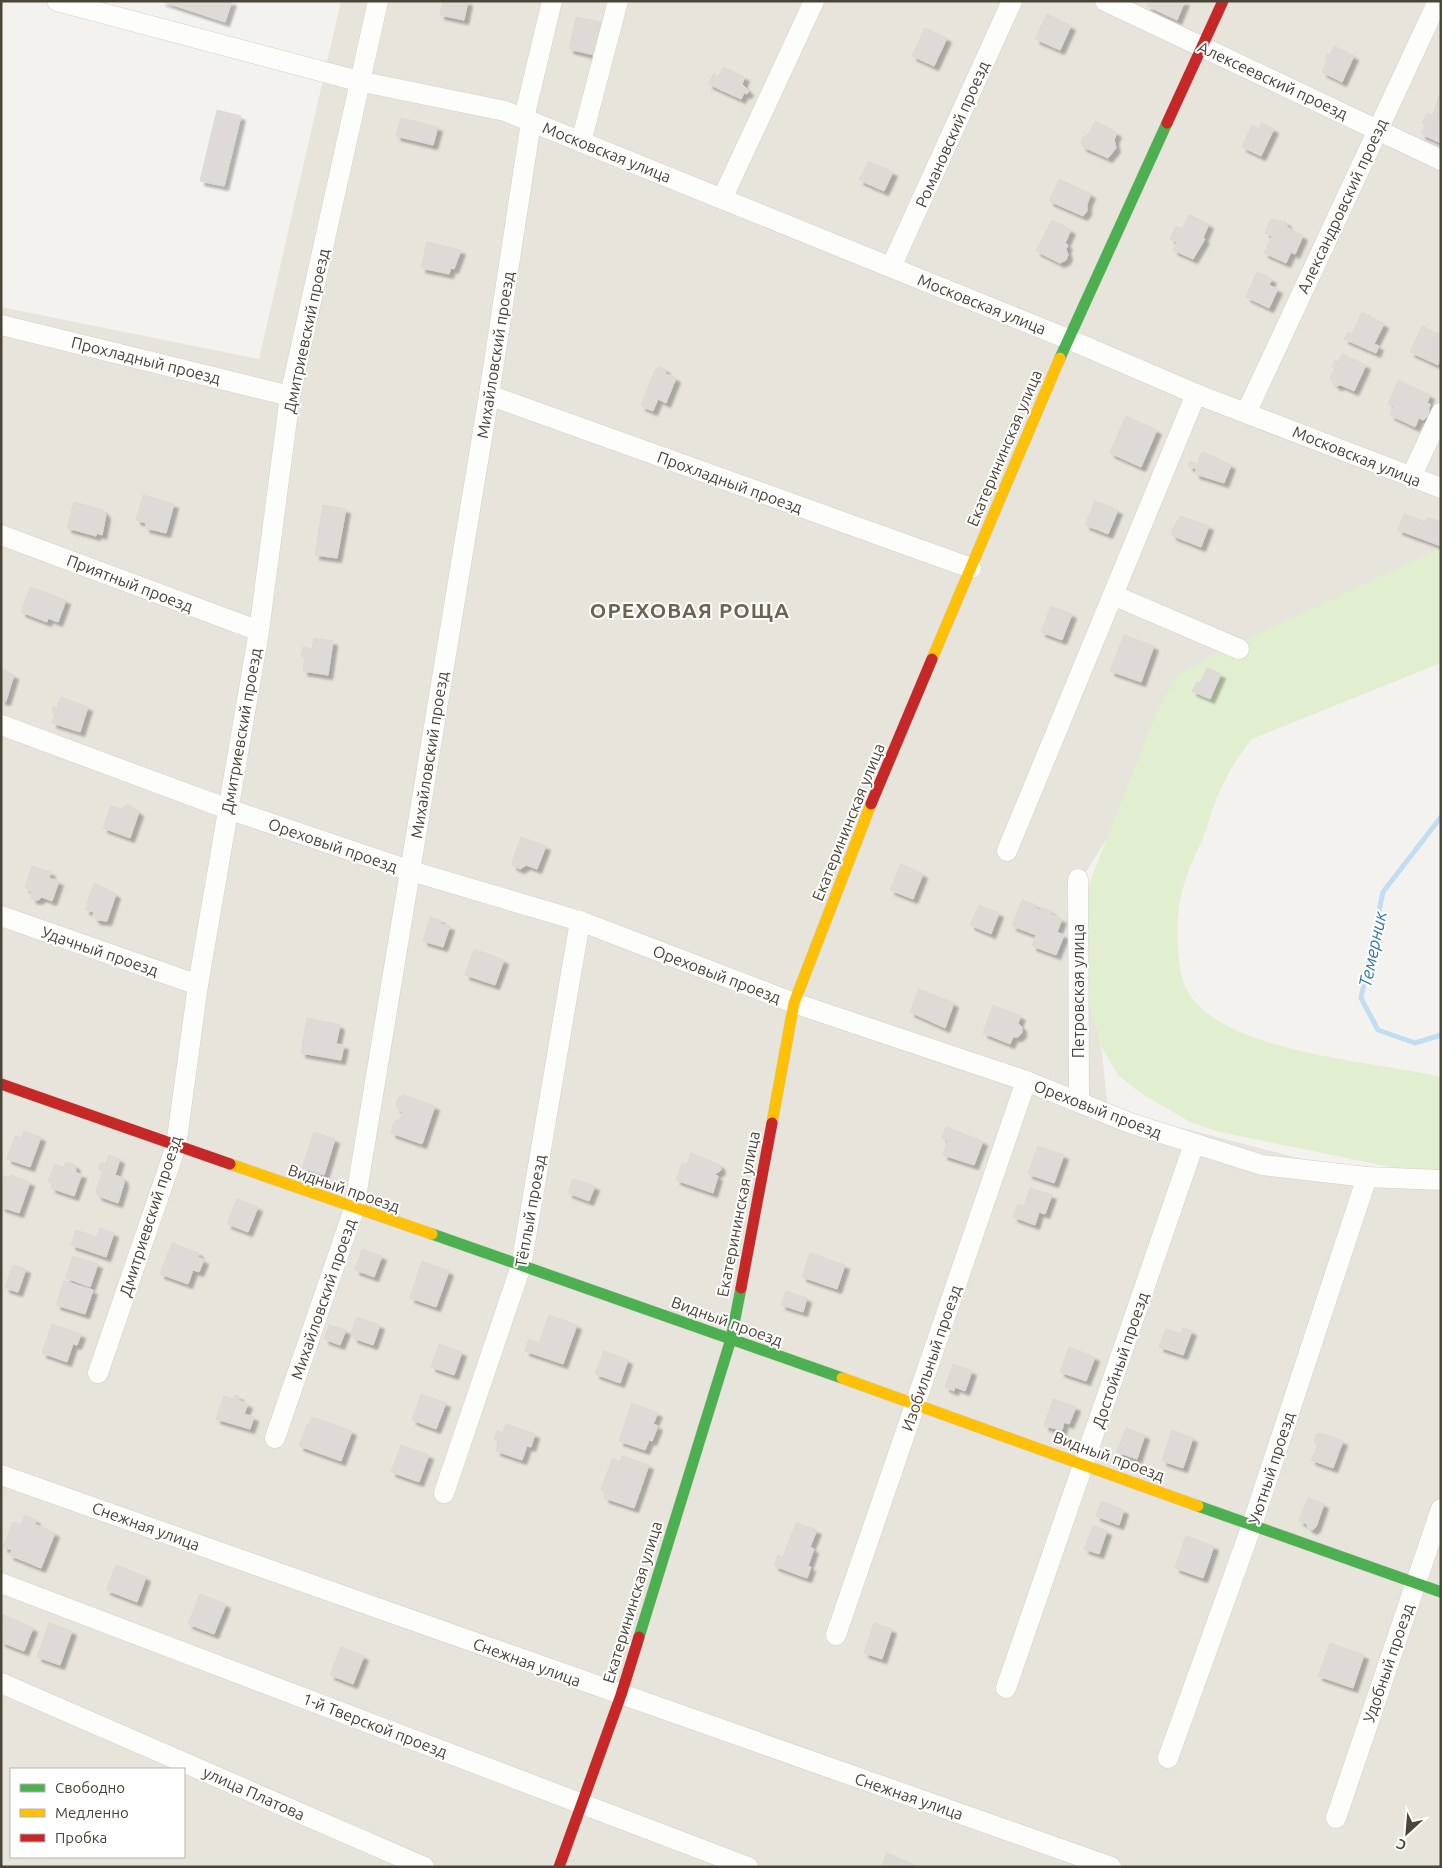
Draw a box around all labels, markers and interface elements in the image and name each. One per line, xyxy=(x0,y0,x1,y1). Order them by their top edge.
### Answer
street label: Алексеевский проезд xyxy=(1195,37,1351,123)
street label: Романовский проезд xyxy=(912,58,992,210)
street label: Александровский проезд xyxy=(1293,116,1391,296)
street label: Московская улица xyxy=(540,118,674,186)
street label: Дмитриевский проезд xyxy=(280,247,332,415)
street label: Михайловский проезд xyxy=(473,270,517,440)
street label: Московская улица xyxy=(915,270,1049,338)
street label: Прохладный проезд xyxy=(70,333,222,387)
street label: Екатерининская улица xyxy=(963,367,1045,529)
street label: Московская улица xyxy=(1290,422,1424,490)
street label: Прохладный проезд xyxy=(655,447,805,517)
street label: Приятный проезд xyxy=(64,551,196,615)
district label: ОРЕХОВАЯ РОЩА xyxy=(590,598,790,622)
street label: Дмитриевский проезд xyxy=(218,647,264,815)
street label: Михайловский проезд xyxy=(407,670,451,840)
street label: Екатерининская улица xyxy=(808,741,888,903)
street label: Ореховый проезд xyxy=(266,814,400,876)
water label: Темерник xyxy=(1354,908,1390,989)
street label: Удачный проезд xyxy=(39,923,161,979)
street label: Петровская улица xyxy=(1069,924,1087,1058)
street label: Ореховый проезд xyxy=(651,941,783,1007)
street label: Ореховый проезд xyxy=(1032,1076,1164,1142)
street label: Екатерининская улица xyxy=(713,1130,763,1298)
street label: Дмитриевский проезд xyxy=(115,1133,185,1299)
street label: Тёплый проезд xyxy=(511,1153,549,1269)
street label: Видный проезд xyxy=(286,1160,402,1216)
street label: Михайловский проезд xyxy=(287,1216,359,1382)
street label: Изобильный проезд xyxy=(898,1283,964,1433)
street label: Достойный проезд xyxy=(1088,1290,1152,1430)
street label: Видный проезд xyxy=(669,1293,785,1349)
street label: Уютный проезд xyxy=(1244,1410,1298,1526)
street label: Видный проезд xyxy=(1051,1428,1167,1484)
street label: Снежная улица xyxy=(90,1498,202,1554)
street label: Екатерининская улица xyxy=(599,1519,665,1685)
street label: Удобный проезд xyxy=(1359,1601,1417,1725)
street label: Снежная улица xyxy=(471,1634,583,1690)
street label: 1-й Тверской проезд xyxy=(300,1689,450,1761)
street label: улица Платова xyxy=(200,1762,308,1824)
legend xyxy=(10,1768,185,1858)
street label: Снежная улица xyxy=(852,1769,966,1823)
text: Свободно xyxy=(55,1779,125,1796)
text: Медленно xyxy=(55,1804,129,1821)
north arrow xyxy=(1382,1808,1432,1858)
text: Пробка xyxy=(55,1829,107,1846)
text: С xyxy=(1394,1836,1409,1854)

